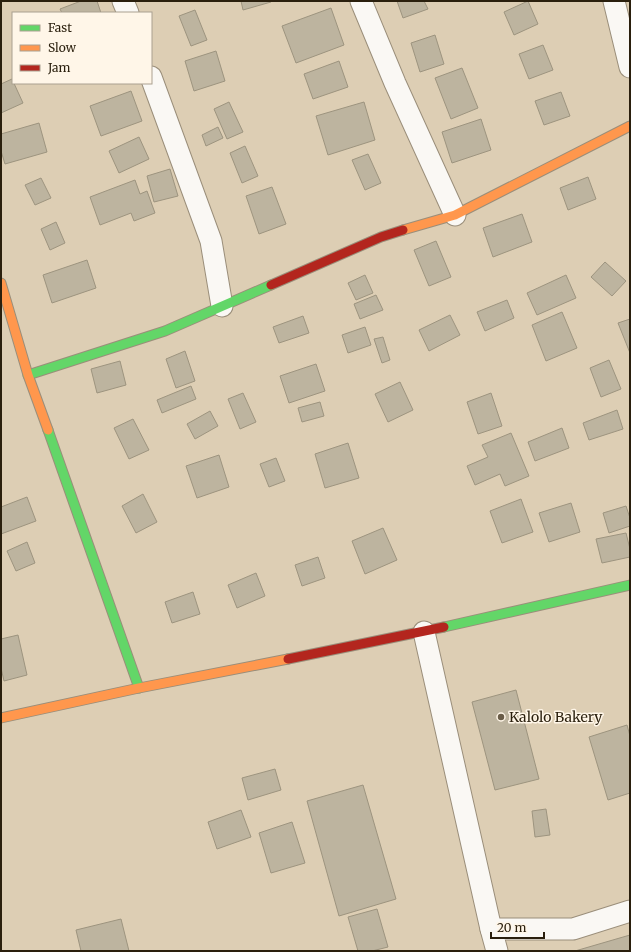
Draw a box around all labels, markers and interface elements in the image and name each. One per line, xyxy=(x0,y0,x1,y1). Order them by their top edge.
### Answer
legend xyxy=(12,12,152,84)
text: Fast xyxy=(48,20,72,35)
text: Slow xyxy=(48,40,77,55)
text: Jam xyxy=(47,60,71,75)
place label: Kalolo Bakery xyxy=(509,708,603,726)
marker: Kalolo Bakery xyxy=(496,712,506,722)
scale bar xyxy=(491,914,544,940)
text: 20 m xyxy=(497,920,526,935)

